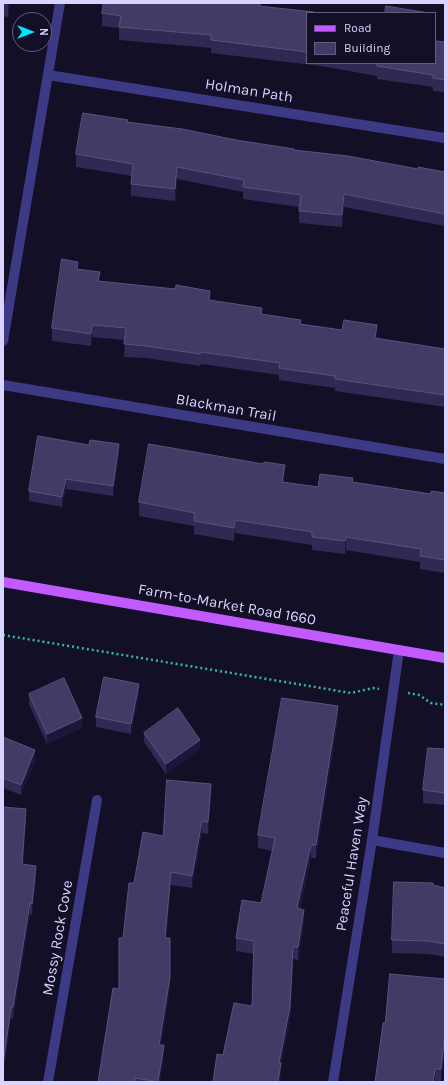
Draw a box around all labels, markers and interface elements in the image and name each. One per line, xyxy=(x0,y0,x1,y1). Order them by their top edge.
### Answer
north arrow xyxy=(12,12,52,52)
legend xyxy=(306,12,436,64)
text: Road xyxy=(344,21,372,35)
text: N xyxy=(37,28,50,36)
text: Building xyxy=(344,41,390,55)
street label: Holman Path xyxy=(204,75,294,107)
street label: Blackman Trail xyxy=(174,390,278,426)
street label: Farm-to-Market Road 1660 xyxy=(137,580,317,630)
street label: Peaceful Haven Way xyxy=(332,795,372,933)
street label: Mossy Rock Cove xyxy=(39,879,77,997)

